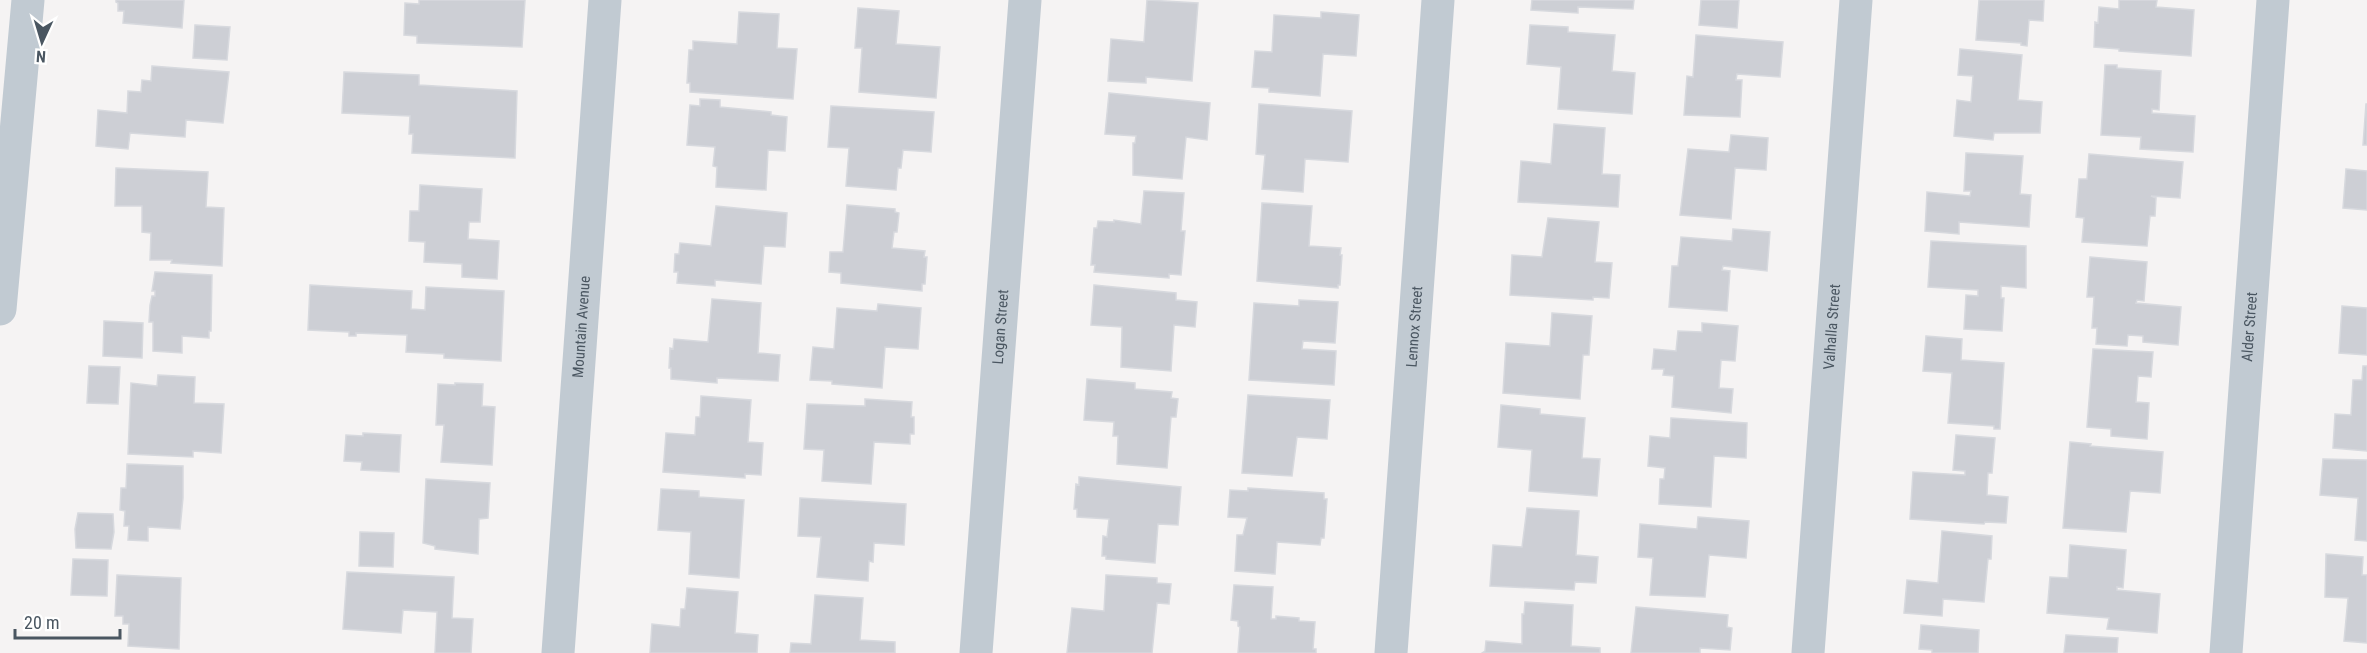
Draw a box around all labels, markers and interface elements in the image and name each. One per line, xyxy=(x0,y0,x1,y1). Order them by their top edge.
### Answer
north arrow xyxy=(12,12,72,72)
text: N xyxy=(35,47,47,66)
street label: Mountain Avenue xyxy=(569,275,594,379)
street label: Valhalla Street xyxy=(1820,283,1844,370)
street label: Lennox Street xyxy=(1403,286,1426,368)
street label: Logan Street xyxy=(989,289,1012,365)
street label: Alder Street xyxy=(2238,291,2261,362)
scale bar xyxy=(15,602,120,640)
text: 20 m xyxy=(24,612,59,633)

